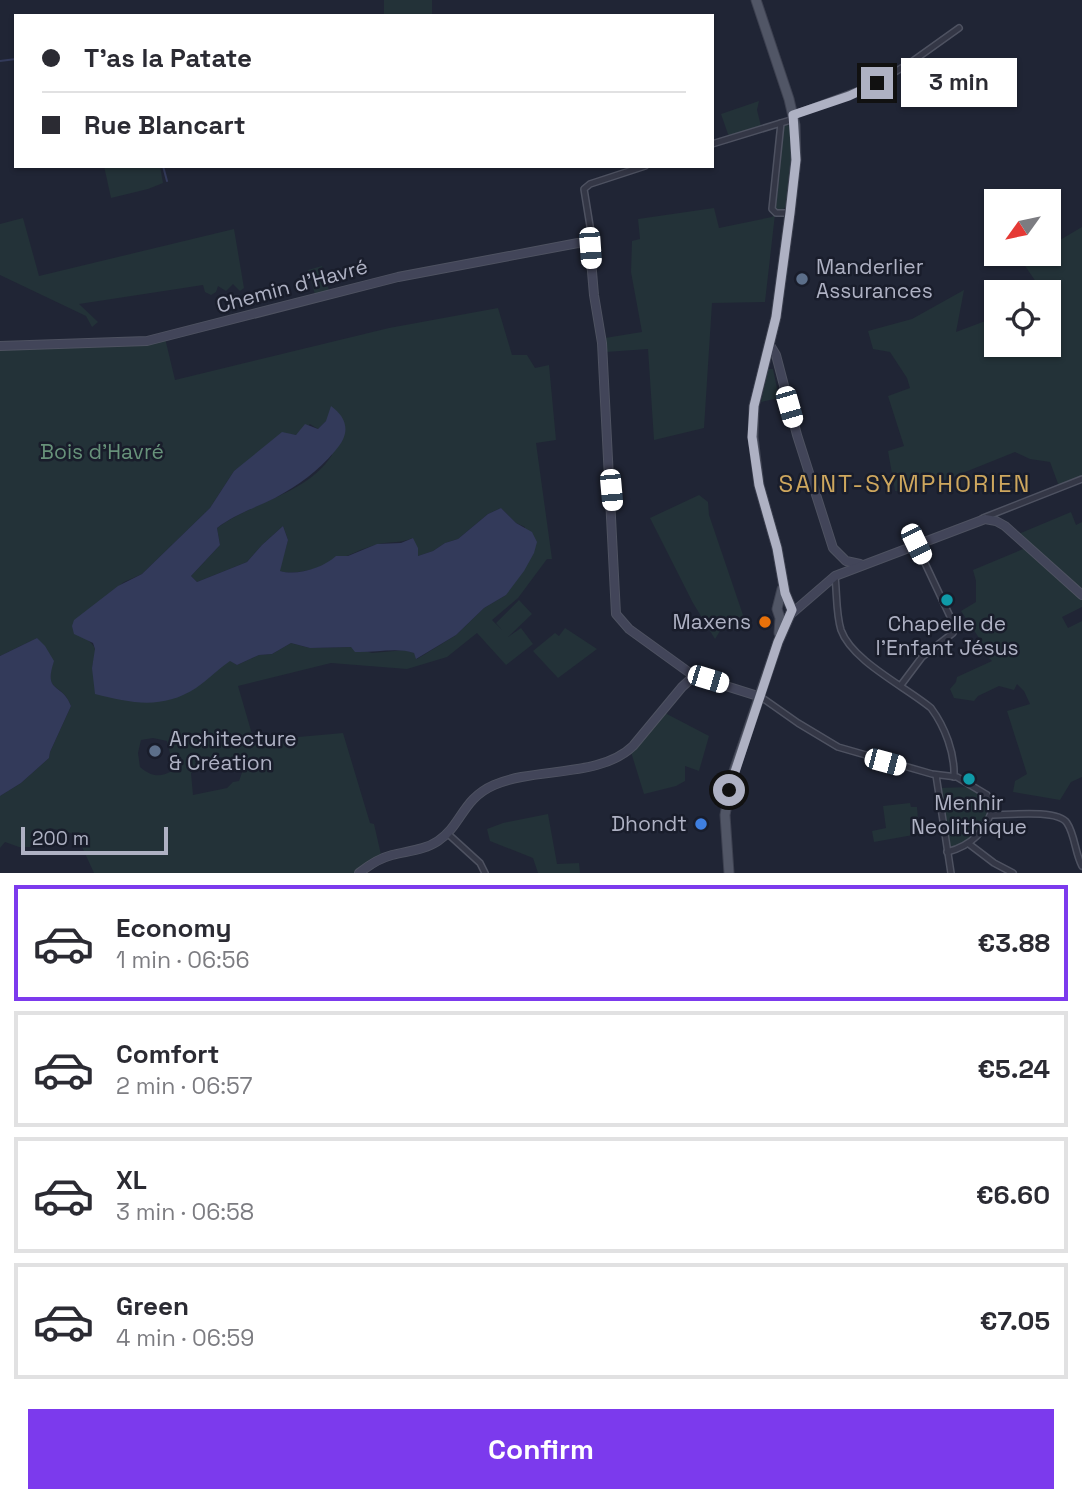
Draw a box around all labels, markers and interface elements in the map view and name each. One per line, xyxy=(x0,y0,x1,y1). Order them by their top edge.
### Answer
text: T’as la Patate xyxy=(84,41,252,75)
callout: 3 min xyxy=(902,58,1017,108)
route end xyxy=(861,67,893,99)
text: 3 min xyxy=(929,67,989,97)
text: Rue Blancart xyxy=(84,108,246,142)
north arrow xyxy=(984,189,1060,266)
map controls xyxy=(984,189,1061,357)
car xyxy=(579,226,602,270)
street label: Chemin d'Havré xyxy=(213,252,371,319)
place label: Manderlier Assurances xyxy=(816,253,933,304)
marker: Manderlier Assurances xyxy=(794,271,810,287)
button: locate xyxy=(984,280,1061,357)
car xyxy=(774,384,805,430)
park label: Bois d'Havré xyxy=(40,438,164,465)
car xyxy=(599,468,624,512)
district label: SAINT-SYMPHORIEN xyxy=(779,468,1031,499)
car xyxy=(898,521,935,567)
marker: Chapelle de l’Enfant Jésus xyxy=(939,592,955,608)
place label: Maxens xyxy=(673,608,751,635)
place label: Chapelle de l’Enfant Jésus xyxy=(876,610,1018,661)
marker: Maxens xyxy=(757,614,773,630)
car xyxy=(685,663,732,695)
place label: Architecture & Création xyxy=(169,725,297,776)
marker: Architecture & Création xyxy=(147,743,163,759)
car xyxy=(862,746,909,778)
marker: Menhir Neolithique xyxy=(961,771,977,787)
route start xyxy=(713,774,745,806)
place label: Menhir Neolithique xyxy=(911,789,1027,840)
place label: Dhondt xyxy=(611,810,687,837)
marker: Dhondt xyxy=(693,816,709,832)
scale bar xyxy=(21,824,168,856)
text: 200 m xyxy=(32,826,89,851)
text: Economy xyxy=(116,911,232,945)
icon: car xyxy=(32,912,95,975)
text: €3.88 xyxy=(978,926,1050,960)
text: 1 min · 06:56 xyxy=(116,945,250,975)
text: Comfort xyxy=(116,1037,219,1071)
icon: car xyxy=(32,1038,95,1101)
text: €5.24 xyxy=(977,1052,1050,1086)
text: 2 min · 06:57 xyxy=(116,1071,253,1101)
text: XL xyxy=(116,1163,147,1197)
icon: car xyxy=(32,1164,95,1227)
text: €6.60 xyxy=(976,1178,1050,1212)
text: 3 min · 06:58 xyxy=(116,1197,254,1227)
text: Green xyxy=(116,1289,189,1323)
icon: car xyxy=(32,1290,95,1353)
text: €7.05 xyxy=(980,1304,1050,1338)
text: 4 min · 06:59 xyxy=(116,1323,254,1353)
button: Confirm xyxy=(28,1409,1054,1489)

